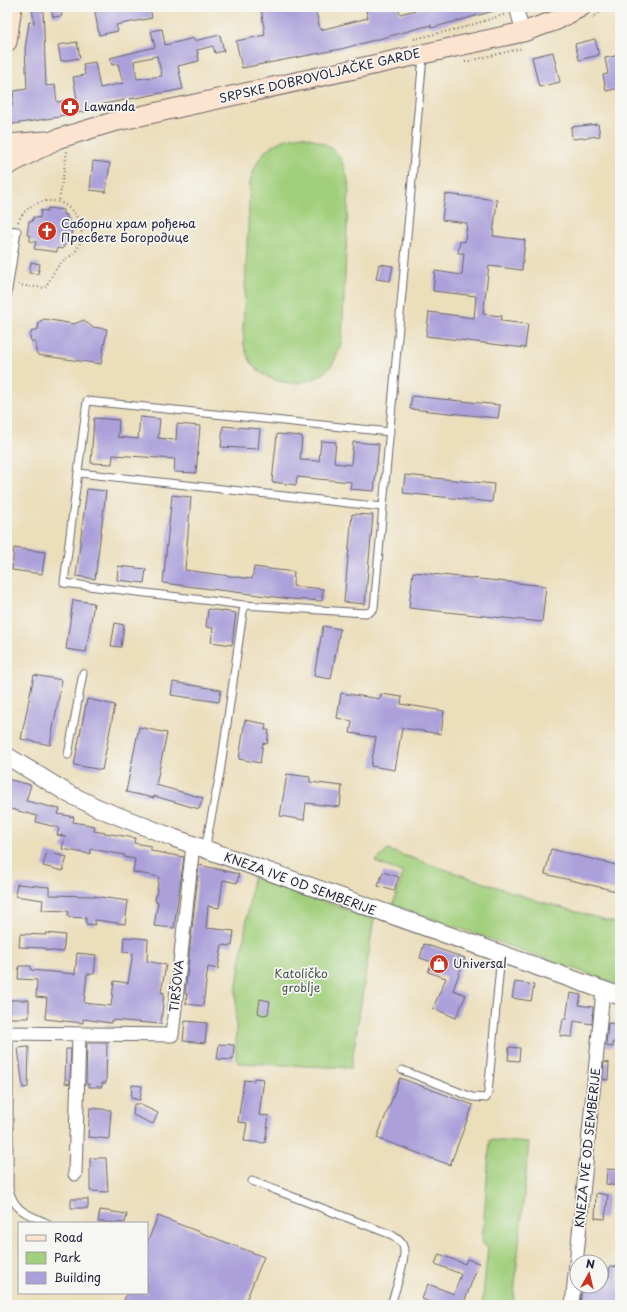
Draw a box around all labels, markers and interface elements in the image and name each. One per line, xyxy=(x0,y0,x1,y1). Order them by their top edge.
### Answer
street label: SRPSKE DOBROVOLJAČKE GARDE xyxy=(217,43,422,107)
pharmacy icon: Lawanda xyxy=(59,96,81,118)
place label: Lawanda xyxy=(84,97,136,115)
place label: Саборни храм рођења Пресвете Богородице xyxy=(61,214,196,246)
church icon: Саборни храм рођења Пресвете Богородице xyxy=(36,220,58,242)
street label: KNEZA IVE OD SEMBERIJE xyxy=(222,847,379,919)
shop icon: Universal xyxy=(428,953,450,975)
place label: Universal xyxy=(453,954,507,972)
street label: TIRŠOVA xyxy=(164,959,188,1013)
park label: Katoličko groblje xyxy=(274,964,328,996)
street label: KNEZA IVE OD SEMBERIJE xyxy=(570,1067,604,1229)
legend xyxy=(18,1222,148,1294)
text: Road xyxy=(54,1228,83,1246)
text: Park xyxy=(54,1248,81,1266)
north arrow xyxy=(569,1254,609,1294)
text: N xyxy=(585,1255,596,1273)
text: Building xyxy=(54,1268,101,1286)

